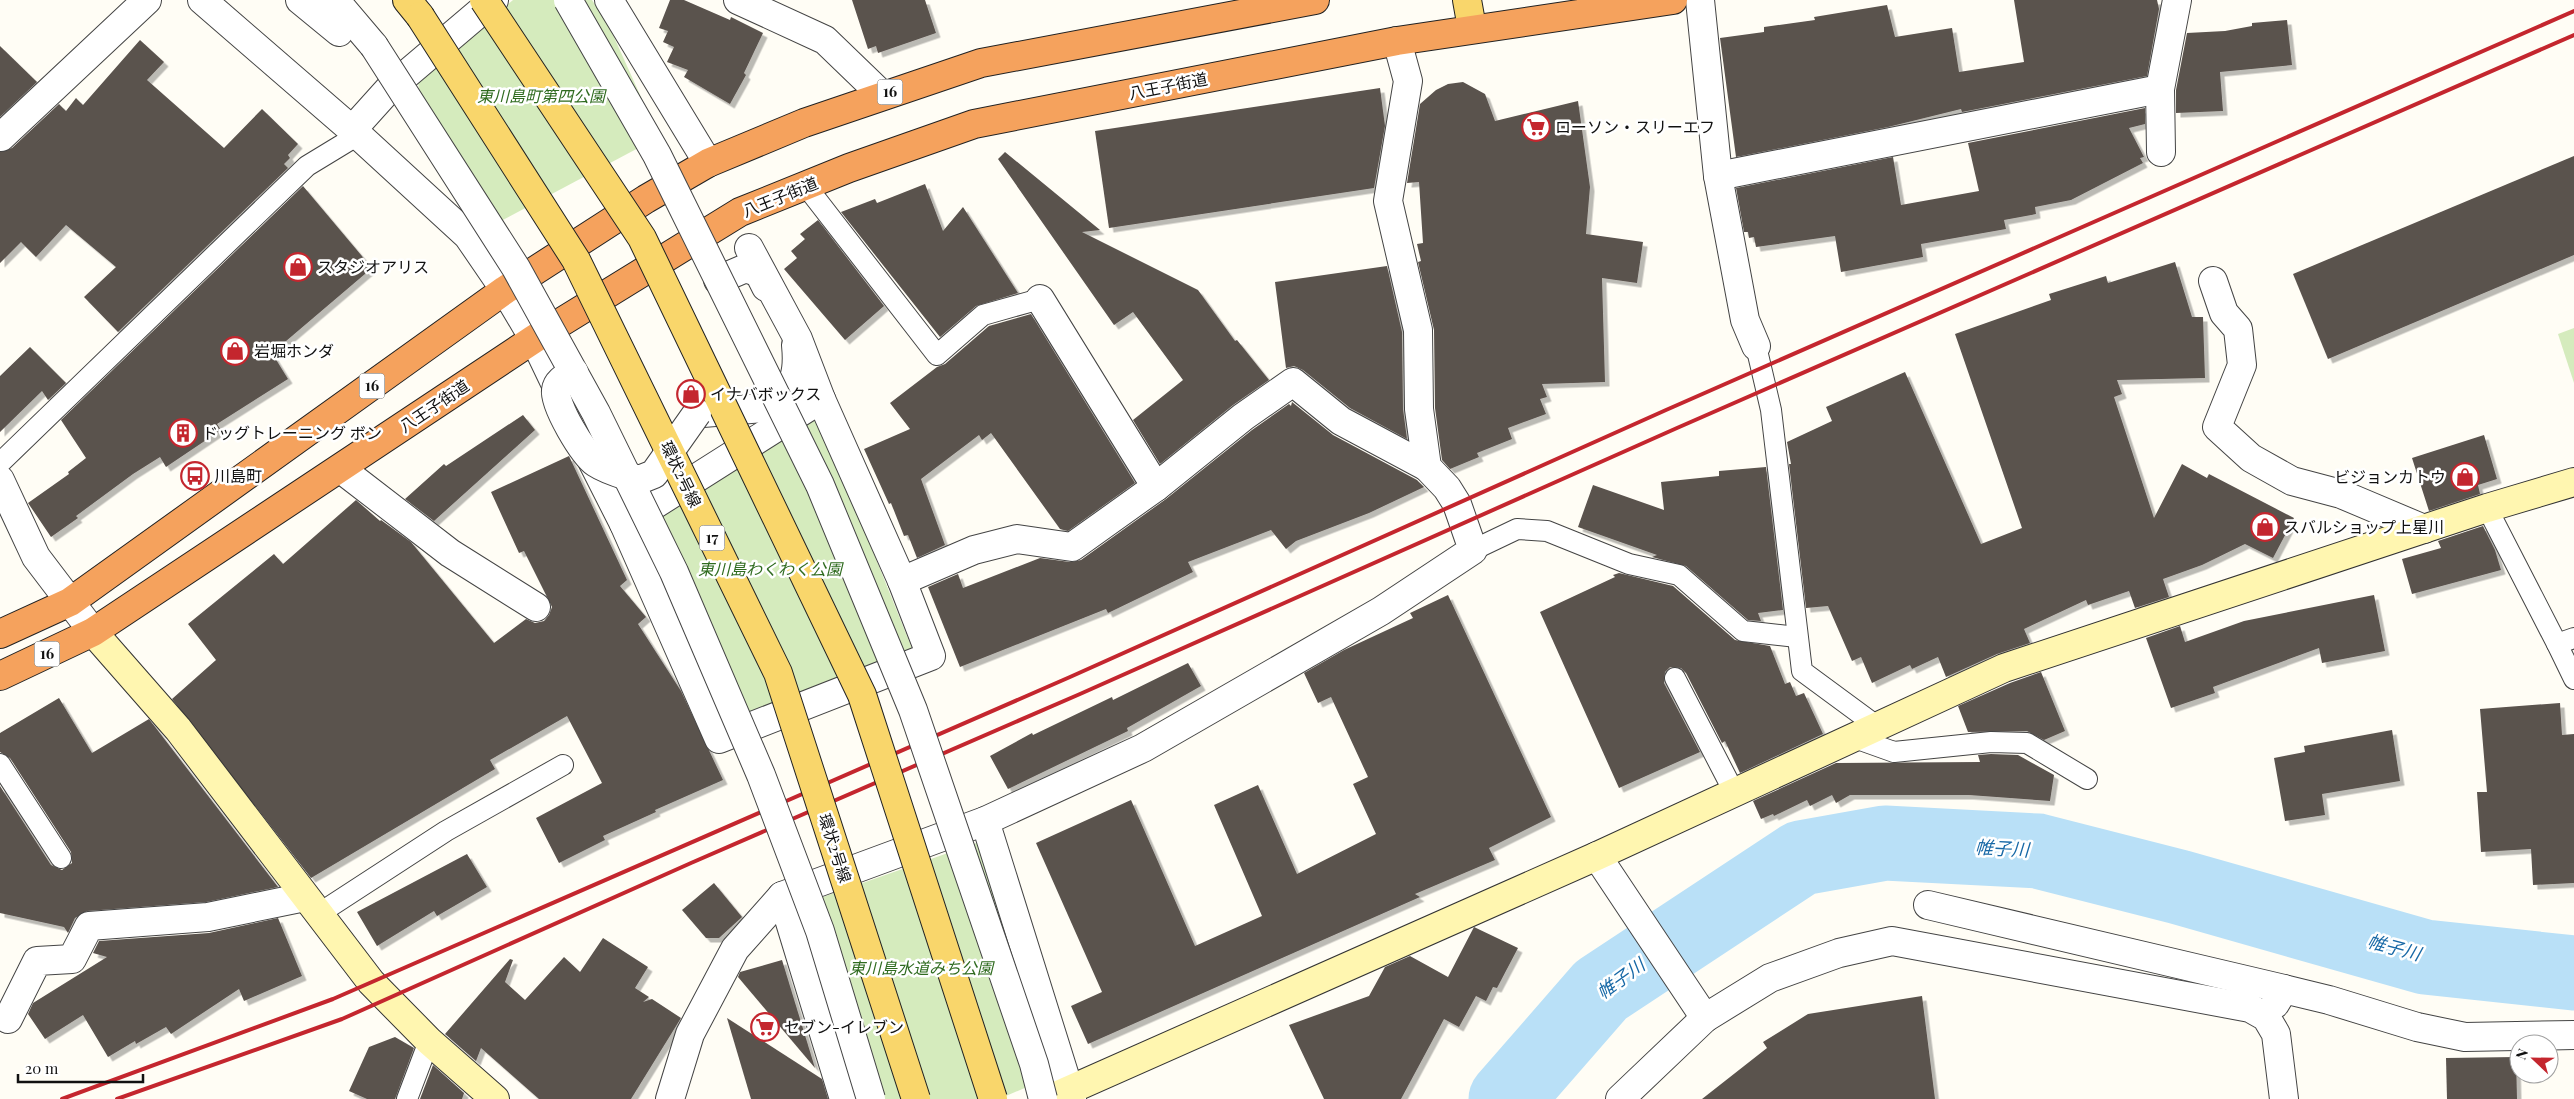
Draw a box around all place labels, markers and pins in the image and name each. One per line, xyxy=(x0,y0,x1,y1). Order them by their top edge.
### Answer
supermarket icon: ローソン・スリーエフ xyxy=(1521,112,1551,142)
place label: ローソン・スリーエフ xyxy=(1555,116,1715,137)
shop icon: スタジオアリス xyxy=(283,252,313,282)
place label: スタジオアリス xyxy=(317,256,429,277)
shop icon: 岩堀ホンダ xyxy=(220,336,250,366)
place label: 岩堀ホンダ xyxy=(254,340,334,361)
shop icon: イナバボックス xyxy=(676,379,706,409)
place label: イナバボックス xyxy=(710,383,821,404)
building icon: ドッグトレーニング ボン xyxy=(168,418,198,448)
place label: ドッグトレーニング ボン xyxy=(202,422,382,443)
bus stop icon: 川島町 xyxy=(180,461,210,491)
shop icon: ビジョンカトウ xyxy=(2450,462,2480,492)
place label: 川島町 xyxy=(214,465,262,486)
place label: ビジョンカトウ xyxy=(2334,466,2446,487)
shop icon: スバルショップ上星川 xyxy=(2250,512,2280,542)
place label: スバルショップ上星川 xyxy=(2284,516,2444,537)
supermarket icon: セブン-イレブン xyxy=(750,1012,780,1042)
place label: セブン-イレブン xyxy=(784,1016,904,1037)

